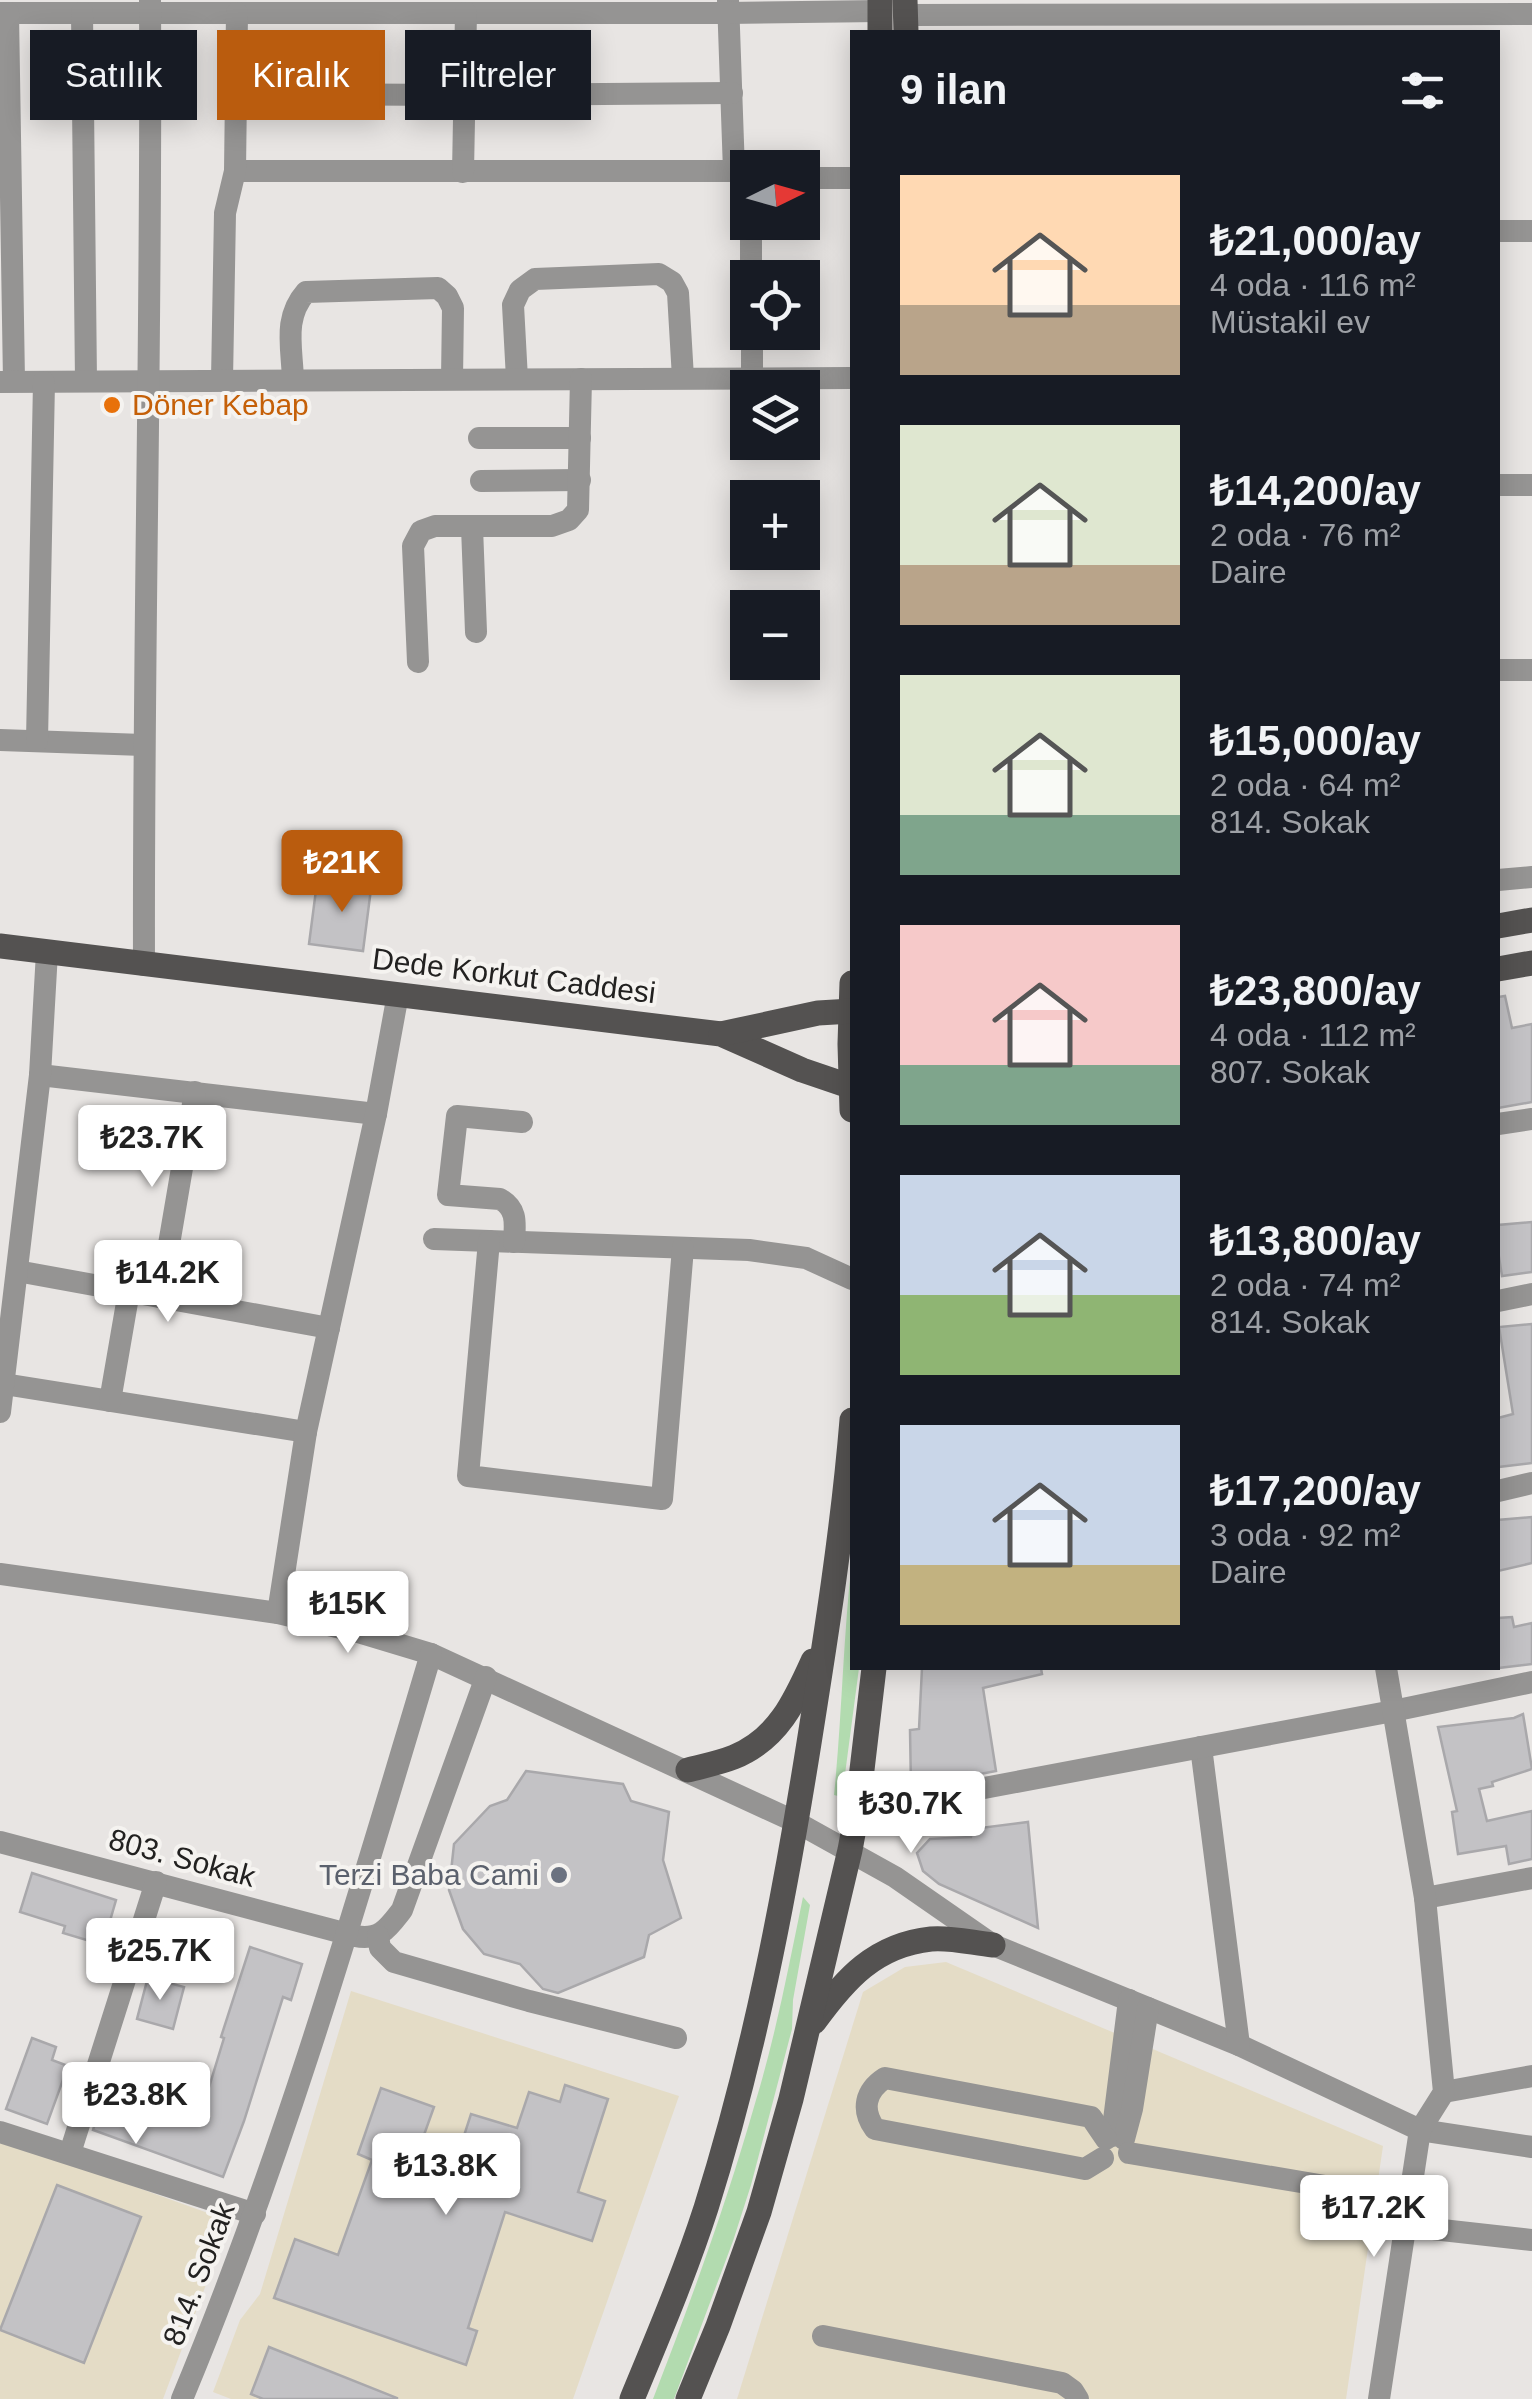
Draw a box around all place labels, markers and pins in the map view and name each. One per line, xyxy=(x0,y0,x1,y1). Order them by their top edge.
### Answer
place label: Döner Kebap xyxy=(132,388,309,421)
marker: Döner Kebap xyxy=(101,394,123,416)
pin: ₺21K xyxy=(283,830,401,915)
pin: ₺23.7K xyxy=(71,1105,233,1190)
pin: ₺14.2K xyxy=(87,1240,249,1325)
pin: ₺15K xyxy=(289,1571,407,1656)
pin: ₺30.7K xyxy=(830,1771,992,1856)
place label: Terzi Baba Cami xyxy=(319,1858,539,1891)
marker: Terzi Baba Cami xyxy=(548,1864,570,1886)
pin: ₺25.7K xyxy=(79,1918,241,2003)
pin: ₺23.8K xyxy=(55,2062,217,2147)
pin: ₺13.8K xyxy=(365,2133,527,2218)
pin: ₺17.2K xyxy=(1293,2175,1455,2260)

